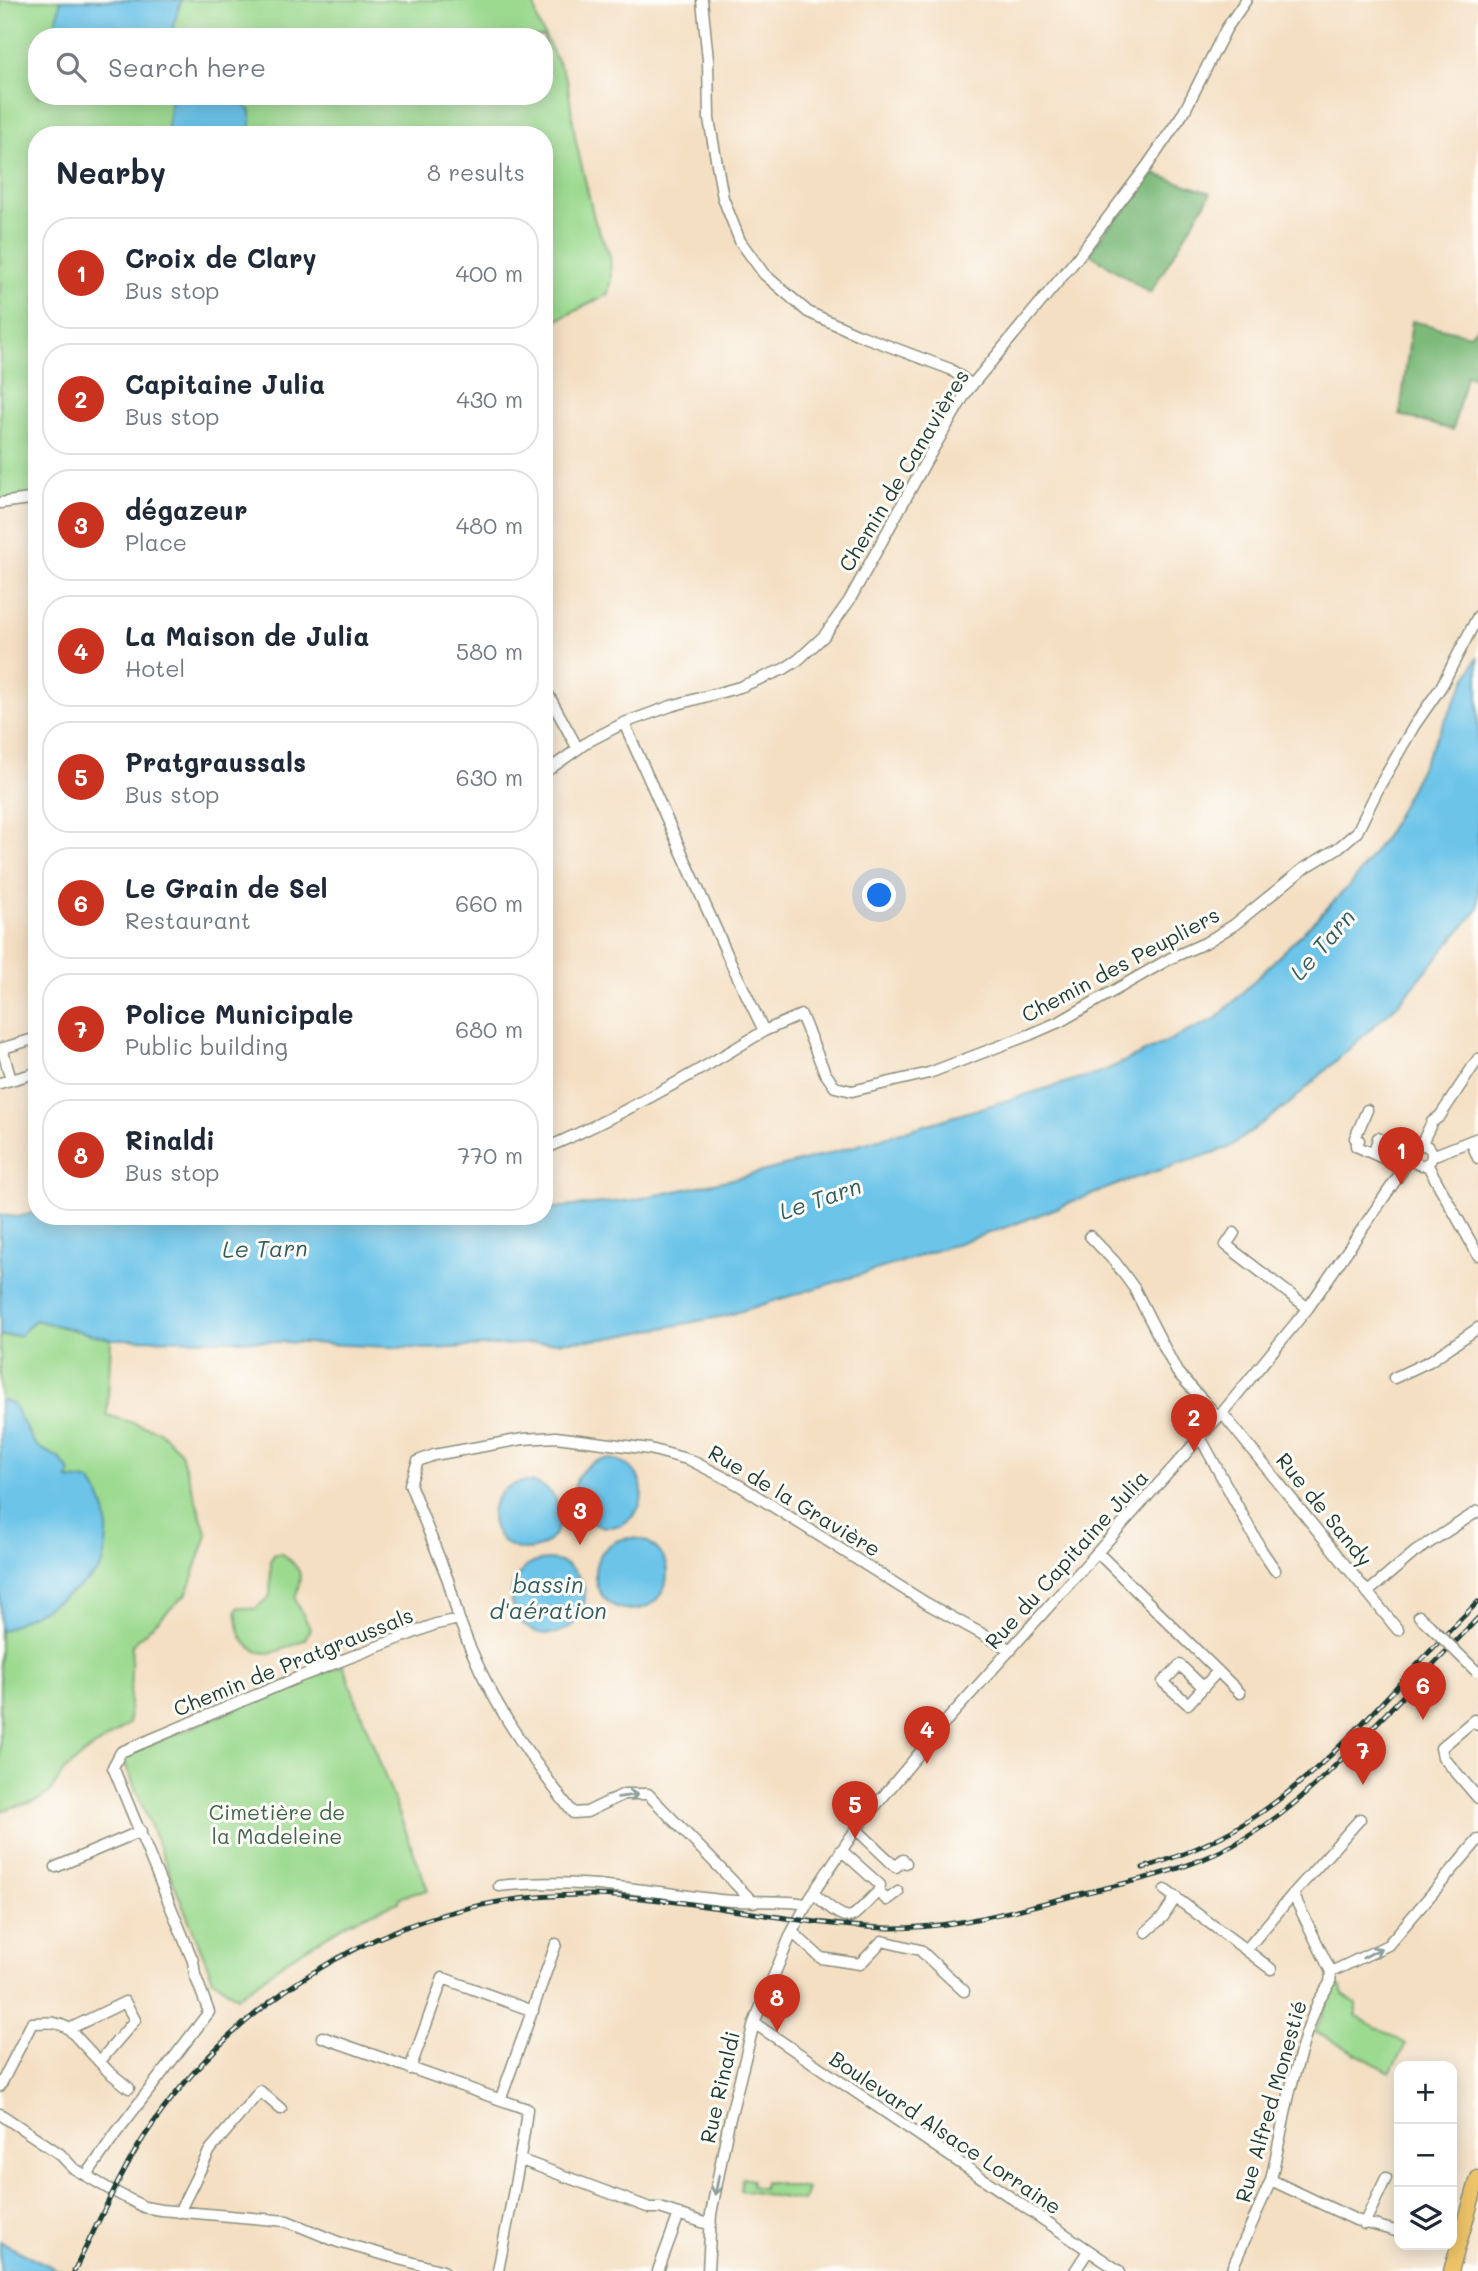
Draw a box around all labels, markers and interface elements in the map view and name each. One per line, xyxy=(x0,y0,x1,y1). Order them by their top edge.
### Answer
search box xyxy=(28,28,553,105)
icon: search xyxy=(52,48,90,86)
text: Search here xyxy=(108,50,266,84)
text: Nearby xyxy=(56,152,166,192)
text: 8 results xyxy=(427,157,525,187)
text: Croix de Clary xyxy=(125,241,317,275)
text: 1 xyxy=(76,258,86,288)
text: 400 m xyxy=(455,258,523,288)
text: Bus stop xyxy=(125,275,220,305)
street label: Chemin de Canavières xyxy=(832,364,974,576)
text: Capitaine Julia xyxy=(125,367,325,401)
text: 2 xyxy=(75,384,87,414)
text: 430 m xyxy=(456,384,523,414)
text: Bus stop xyxy=(125,401,220,431)
text: dégazeur xyxy=(125,493,248,527)
text: 3 xyxy=(74,510,88,540)
text: 480 m xyxy=(456,510,523,540)
text: Place xyxy=(125,527,187,557)
text: La Maison de Julia xyxy=(125,619,369,653)
text: 4 xyxy=(74,636,88,666)
text: 580 m xyxy=(456,636,523,666)
text: Hotel xyxy=(125,653,185,683)
text: Pratgraussals xyxy=(125,745,306,779)
text: 5 xyxy=(74,762,88,792)
text: 630 m xyxy=(456,762,523,792)
text: Bus stop xyxy=(125,779,220,809)
text: Le Grain de Sel xyxy=(125,871,328,905)
your location xyxy=(862,878,896,912)
text: 6 xyxy=(74,888,88,918)
text: 660 m xyxy=(455,888,523,918)
street label: Chemin des Peupliers xyxy=(1016,900,1224,1028)
water label: Le Tarn xyxy=(1283,902,1361,986)
text: Restaurant xyxy=(125,905,251,935)
text: Police Municipale xyxy=(125,997,354,1031)
text: 7 xyxy=(75,1014,87,1044)
text: 680 m xyxy=(455,1014,523,1044)
text: Public building xyxy=(125,1031,288,1061)
text: Rinaldi xyxy=(125,1123,215,1157)
pin: 1 xyxy=(1378,1127,1424,1185)
text: 8 xyxy=(74,1140,88,1170)
text: 770 m xyxy=(458,1140,523,1170)
text: Bus stop xyxy=(125,1157,220,1187)
water label: Le Tarn xyxy=(775,1170,865,1226)
water label: Le Tarn xyxy=(222,1232,308,1264)
pin: 2 xyxy=(1171,1394,1217,1452)
street label: Rue de la Gravière xyxy=(704,1438,886,1562)
street label: Rue de Sandy xyxy=(1271,1447,1379,1571)
street label: Rue du Capitaine Julia xyxy=(978,1464,1154,1654)
pin: 3 xyxy=(557,1487,603,1545)
water label: bassin d'aération xyxy=(489,1569,607,1625)
street label: Chemin de Pratgraussals xyxy=(169,1600,417,1722)
pin: 6 xyxy=(1400,1662,1446,1720)
pin: 4 xyxy=(904,1706,950,1764)
pin: 7 xyxy=(1340,1727,1386,1785)
pin: 5 xyxy=(832,1781,878,1839)
one-way arrow xyxy=(616,1789,639,1802)
park label: Cimetière de la Madeleine xyxy=(209,1798,345,1849)
one-way arrow xyxy=(1361,1946,1381,1960)
pin: 8 xyxy=(754,1974,800,2032)
street label: Rue Alfred Monestié xyxy=(1228,1997,1312,2205)
street label: Rue Rinaldi xyxy=(693,2028,745,2146)
street label: Boulevard Alsace Lorraine xyxy=(825,2044,1067,2220)
map controls xyxy=(1394,2061,1457,2250)
button: + xyxy=(1394,2061,1457,2124)
button: − xyxy=(1394,2124,1457,2187)
one-way arrow xyxy=(710,2173,723,2196)
button: layers xyxy=(1394,2187,1457,2250)

